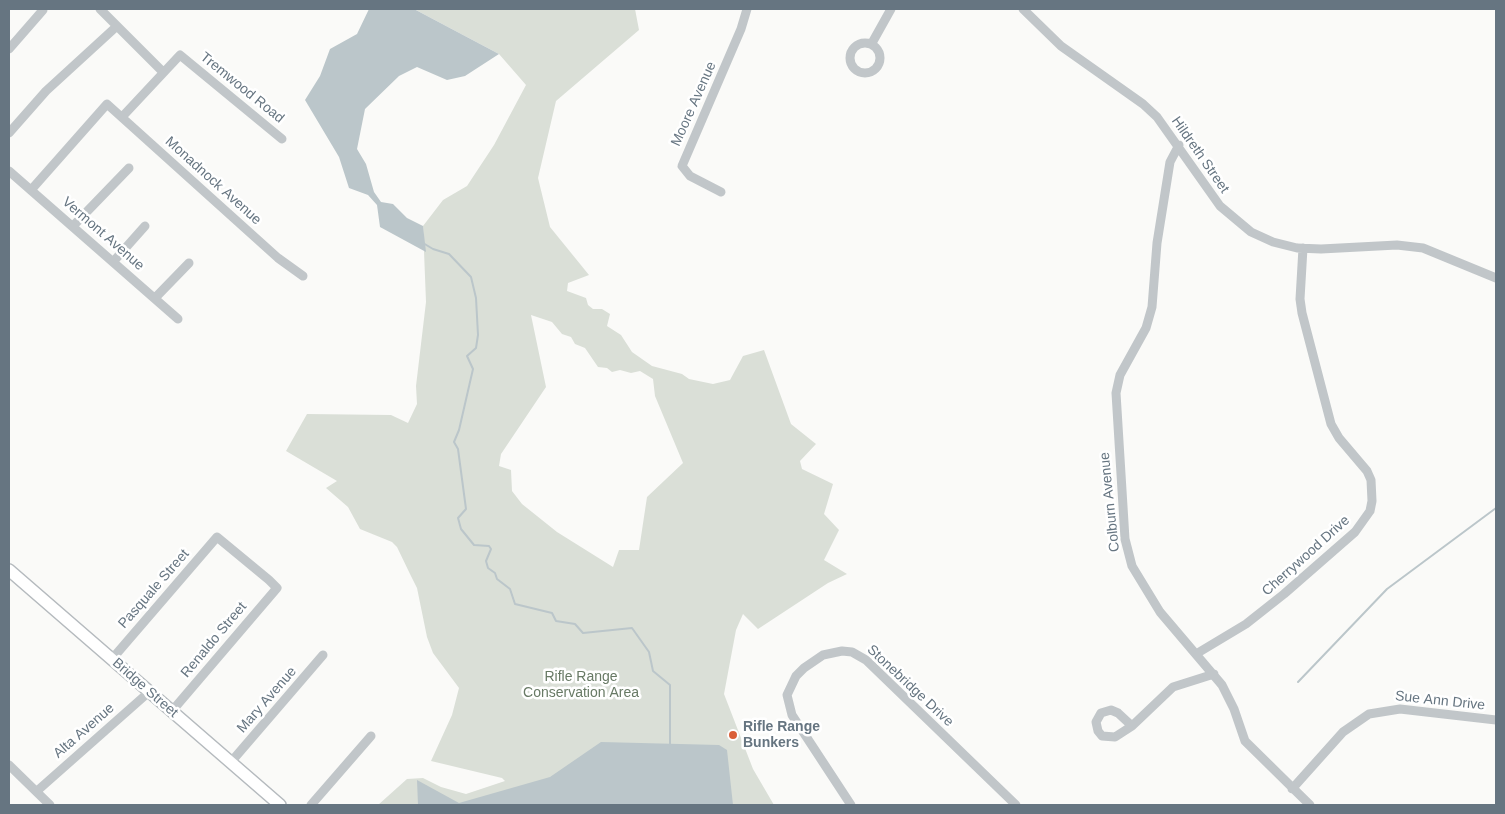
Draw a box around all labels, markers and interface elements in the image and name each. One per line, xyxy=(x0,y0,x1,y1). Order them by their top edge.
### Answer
street label: Tremwood Road xyxy=(197,49,287,127)
street label: Moore Avenue xyxy=(668,59,720,149)
street label: Hildreth Street xyxy=(1167,114,1233,196)
street label: Monadnock Avenue xyxy=(161,133,265,229)
street label: Vermont Avenue xyxy=(59,194,147,274)
street label: Colburn Avenue xyxy=(1096,451,1124,553)
street label: Cherrywood Drive xyxy=(1259,512,1353,600)
street label: Pasquale Street xyxy=(115,546,193,632)
street label: Renaldo Street xyxy=(178,599,250,681)
street label: Stonebridge Drive xyxy=(863,642,957,730)
street label: Bridge Street xyxy=(109,655,181,721)
street label: Mary Avenue xyxy=(234,663,300,737)
park label: Rifle Range Conservation Area xyxy=(523,669,639,702)
street label: Sue Ann Drive xyxy=(1394,688,1486,714)
street label: Alta Avenue xyxy=(50,700,118,762)
place label: Rifle Range Bunkers xyxy=(743,719,820,752)
marker: Rifle Range Bunkers xyxy=(727,729,739,741)

